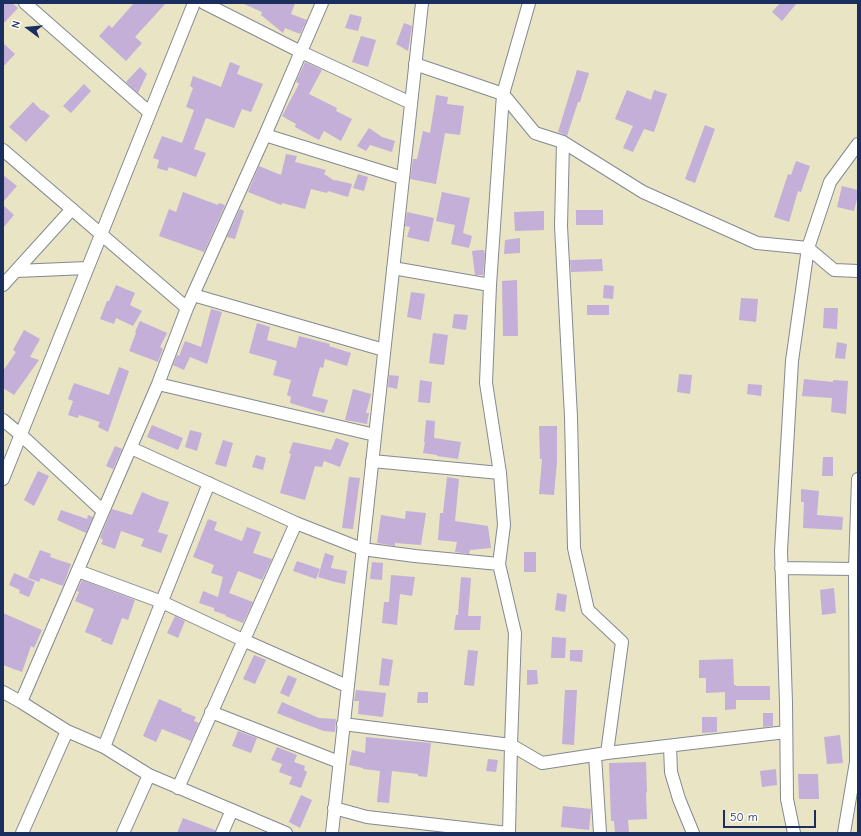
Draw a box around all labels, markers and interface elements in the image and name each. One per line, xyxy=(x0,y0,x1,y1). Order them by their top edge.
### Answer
north arrow xyxy=(8,8,48,48)
text: N xyxy=(9,19,23,30)
scale bar xyxy=(725,802,818,828)
text: 50 m xyxy=(730,810,758,824)

